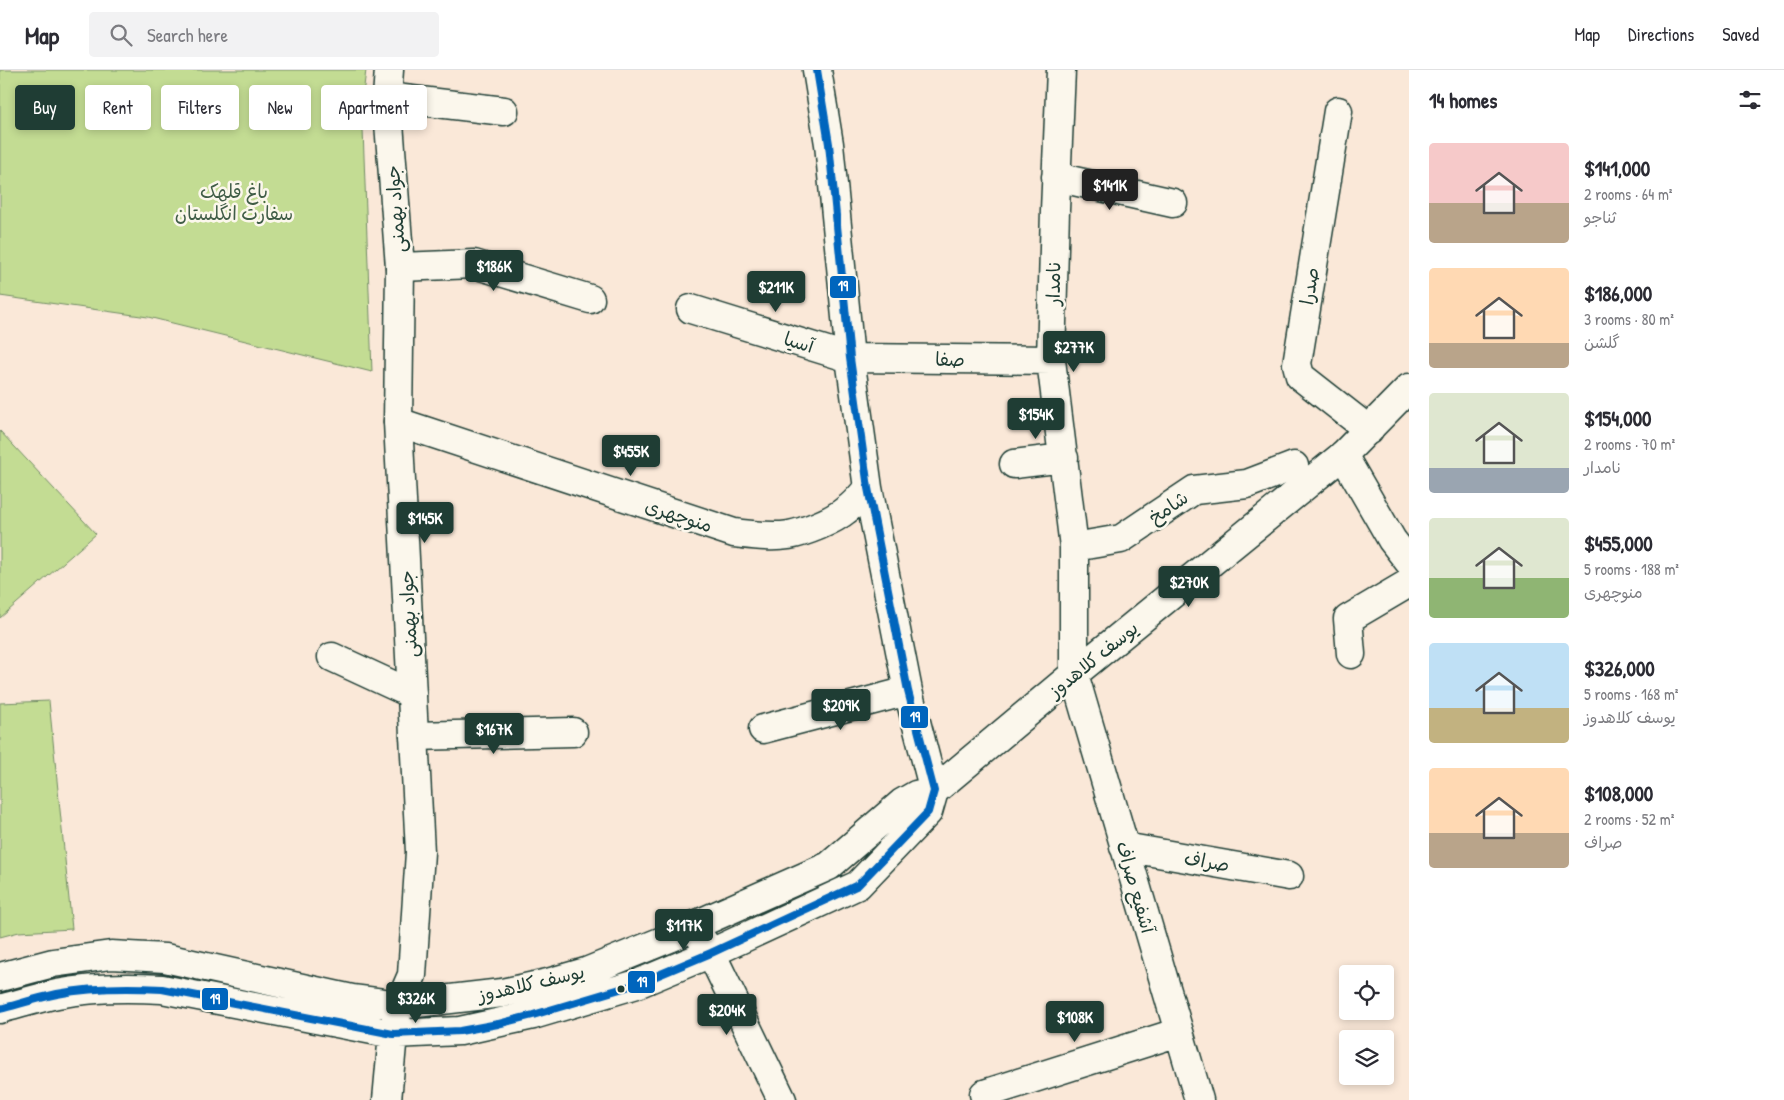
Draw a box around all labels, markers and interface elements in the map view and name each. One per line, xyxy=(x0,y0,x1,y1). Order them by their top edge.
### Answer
search box xyxy=(89,12,439,57)
text: Map xyxy=(25,19,59,51)
icon: search xyxy=(107,21,135,49)
text: Search here xyxy=(147,22,228,48)
text: Map xyxy=(1575,22,1600,47)
text: Directions xyxy=(1628,22,1694,47)
text: Saved xyxy=(1722,22,1759,47)
chip: Buy xyxy=(15,85,75,130)
chip: Rent xyxy=(85,85,151,130)
chip: Filters xyxy=(161,85,239,130)
chip: New xyxy=(249,85,311,130)
chip: Apartment xyxy=(321,85,427,130)
text: 14 homes xyxy=(1429,86,1497,115)
icon: filters xyxy=(1736,86,1764,114)
text: $141,000 xyxy=(1584,154,1650,183)
icon: home xyxy=(1469,163,1529,223)
street label: جواد بهمنی xyxy=(379,164,411,254)
pin: $141K xyxy=(1075,168,1145,211)
text: $141K xyxy=(1093,174,1127,196)
park label: باغ قلهک سفارت انگلستان xyxy=(175,178,293,226)
text: 2 rooms · 64 m² xyxy=(1584,183,1672,205)
text: ثناجو xyxy=(1584,206,1616,228)
pin: $186K xyxy=(459,250,529,292)
text: $186K xyxy=(476,255,512,277)
street label: نامدار xyxy=(1040,260,1066,308)
street label: صدرا xyxy=(1293,265,1325,307)
pin: $211K xyxy=(741,270,811,313)
line badge: 19 xyxy=(829,275,857,299)
text: $211K xyxy=(758,276,794,298)
text: 19 xyxy=(838,276,849,295)
text: $186,000 xyxy=(1584,279,1652,308)
icon: home xyxy=(1469,288,1529,348)
text: 3 rooms · 80 m² xyxy=(1584,308,1674,330)
street label: آسیا xyxy=(781,325,819,359)
pin: $277K xyxy=(1039,330,1109,373)
text: گلشن xyxy=(1584,331,1620,353)
text: $277K xyxy=(1054,336,1094,358)
street label: صفا xyxy=(935,346,965,372)
pin: $154K xyxy=(1001,398,1071,440)
text: $154K xyxy=(1018,403,1054,425)
text: $154,000 xyxy=(1584,404,1652,433)
icon: home xyxy=(1469,413,1529,473)
text: 2 rooms · 70 m² xyxy=(1584,433,1675,455)
pin: $455K xyxy=(596,434,666,477)
text: $455K xyxy=(613,440,649,462)
text: نامدار xyxy=(1584,456,1622,478)
street label: شامخ xyxy=(1143,484,1193,530)
street label: منوچهری xyxy=(642,492,716,538)
pin: $145K xyxy=(390,502,460,544)
text: $145K xyxy=(407,507,443,529)
text: $455,000 xyxy=(1584,529,1653,558)
icon: home xyxy=(1469,538,1529,598)
text: 5 rooms · 188 m² xyxy=(1584,558,1679,580)
pin: $270K xyxy=(1154,566,1224,608)
street label: جواد بهمنی xyxy=(393,570,423,658)
text: $270K xyxy=(1169,571,1209,593)
text: منوچهری xyxy=(1584,581,1642,603)
street label: یوسف کلاهدوز xyxy=(1041,615,1143,705)
text: $326,000 xyxy=(1584,654,1655,683)
icon: home xyxy=(1469,663,1529,723)
text: 5 rooms · 168 m² xyxy=(1584,683,1678,705)
pin: $209K xyxy=(806,688,876,731)
text: $209K xyxy=(822,694,860,716)
line badge: 19 xyxy=(900,705,929,729)
text: یوسف کلاهدوز xyxy=(1584,706,1676,728)
text: 19 xyxy=(910,707,921,726)
pin: $167K xyxy=(459,712,529,755)
text: $167K xyxy=(476,718,512,740)
text: $108,000 xyxy=(1584,779,1653,808)
icon: home xyxy=(1469,788,1529,848)
text: 2 rooms · 52 m² xyxy=(1584,808,1674,830)
text: صراف xyxy=(1584,831,1622,853)
street label: آشفیع صراف xyxy=(1109,838,1162,938)
street label: صراف xyxy=(1182,844,1232,878)
pin: $117K xyxy=(649,908,719,951)
text: $117K xyxy=(666,914,702,936)
street label: یوسف کلاهدوز xyxy=(473,958,587,1008)
map controls xyxy=(1339,965,1394,1085)
button: locate xyxy=(1339,965,1394,1020)
line badge: 19 xyxy=(627,970,656,994)
text: 19 xyxy=(637,972,648,991)
pin: $326K xyxy=(381,982,451,1024)
unlabelled marker xyxy=(616,984,626,994)
line badge: 19 xyxy=(201,987,229,1011)
text: $326K xyxy=(397,987,435,1009)
text: 19 xyxy=(210,989,221,1008)
pin: $204K xyxy=(692,994,762,1036)
text: $204K xyxy=(708,999,746,1021)
pin: $108K xyxy=(1040,1000,1110,1043)
text: $108K xyxy=(1057,1006,1093,1028)
button: layers xyxy=(1339,1030,1394,1085)

